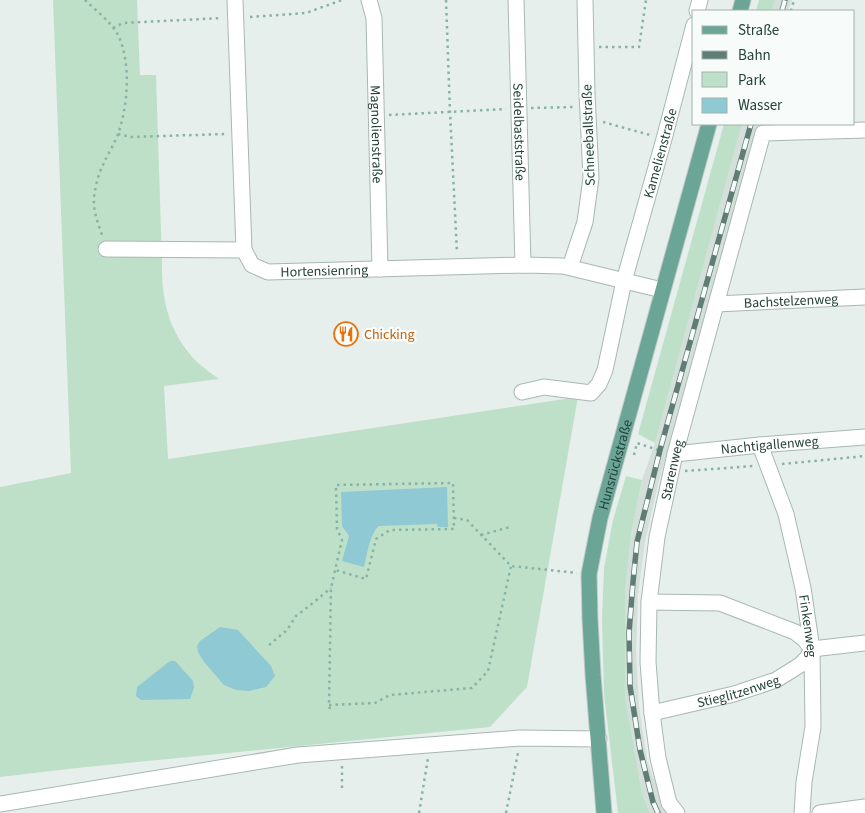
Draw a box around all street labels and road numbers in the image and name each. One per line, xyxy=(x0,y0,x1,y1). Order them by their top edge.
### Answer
street label: Seidelbaststraße xyxy=(507,83,530,181)
street label: Schneeballstraße xyxy=(577,84,601,186)
street label: Magnolienstraße xyxy=(365,85,387,184)
street label: Kamelienstraße xyxy=(639,106,683,201)
street label: Hortensienring xyxy=(280,260,369,283)
street label: Bachstelzenweg xyxy=(743,289,839,314)
street label: Hunsrückstraße xyxy=(594,417,638,512)
street label: Nachtigallenweg xyxy=(720,432,819,460)
street label: Starenweg xyxy=(656,437,690,502)
street label: Finkenweg xyxy=(793,593,821,657)
street label: Stieglitzenweg xyxy=(695,670,783,713)

